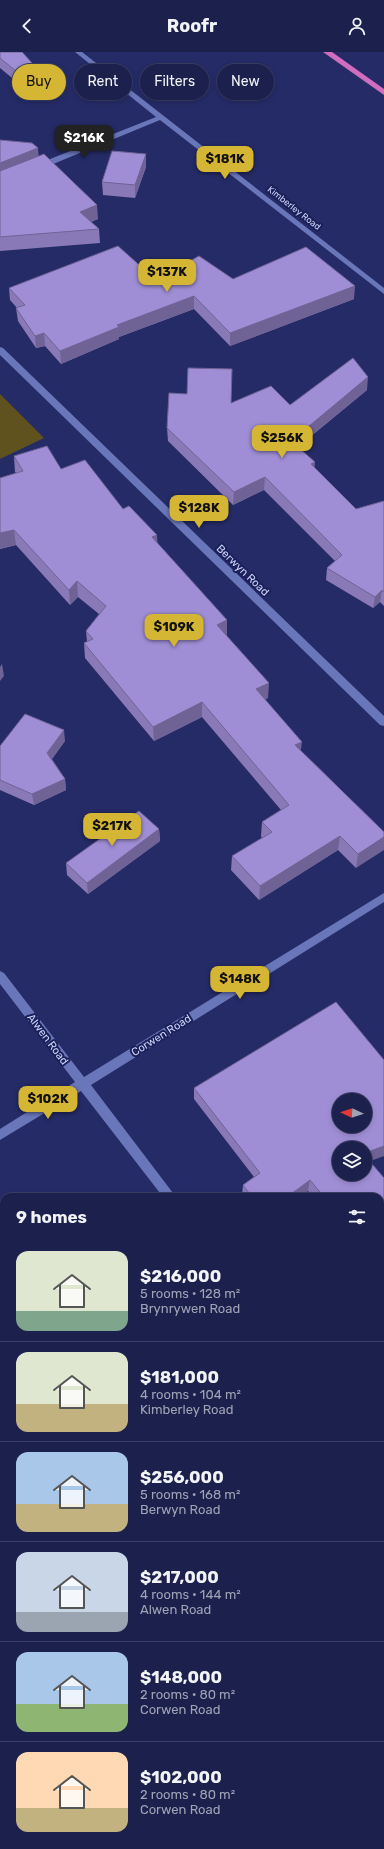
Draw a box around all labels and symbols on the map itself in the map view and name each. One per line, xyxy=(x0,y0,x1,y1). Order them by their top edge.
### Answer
pin: $216K xyxy=(56,125,112,159)
pin: $181K xyxy=(197,146,253,180)
street label: Kimberley Road xyxy=(265,184,323,232)
pin: $137K xyxy=(139,259,195,293)
pin: $256K xyxy=(254,425,310,459)
pin: $128K xyxy=(171,495,227,529)
street label: Berwyn Road xyxy=(214,542,272,599)
pin: $109K xyxy=(146,614,202,648)
pin: $217K xyxy=(84,813,140,847)
pin: $148K xyxy=(212,966,268,1000)
street label: Alwen Road xyxy=(24,1011,71,1067)
street label: Corwen Road xyxy=(129,1012,194,1059)
pin: $102K xyxy=(20,1086,76,1120)
north arrow xyxy=(332,1093,372,1133)

